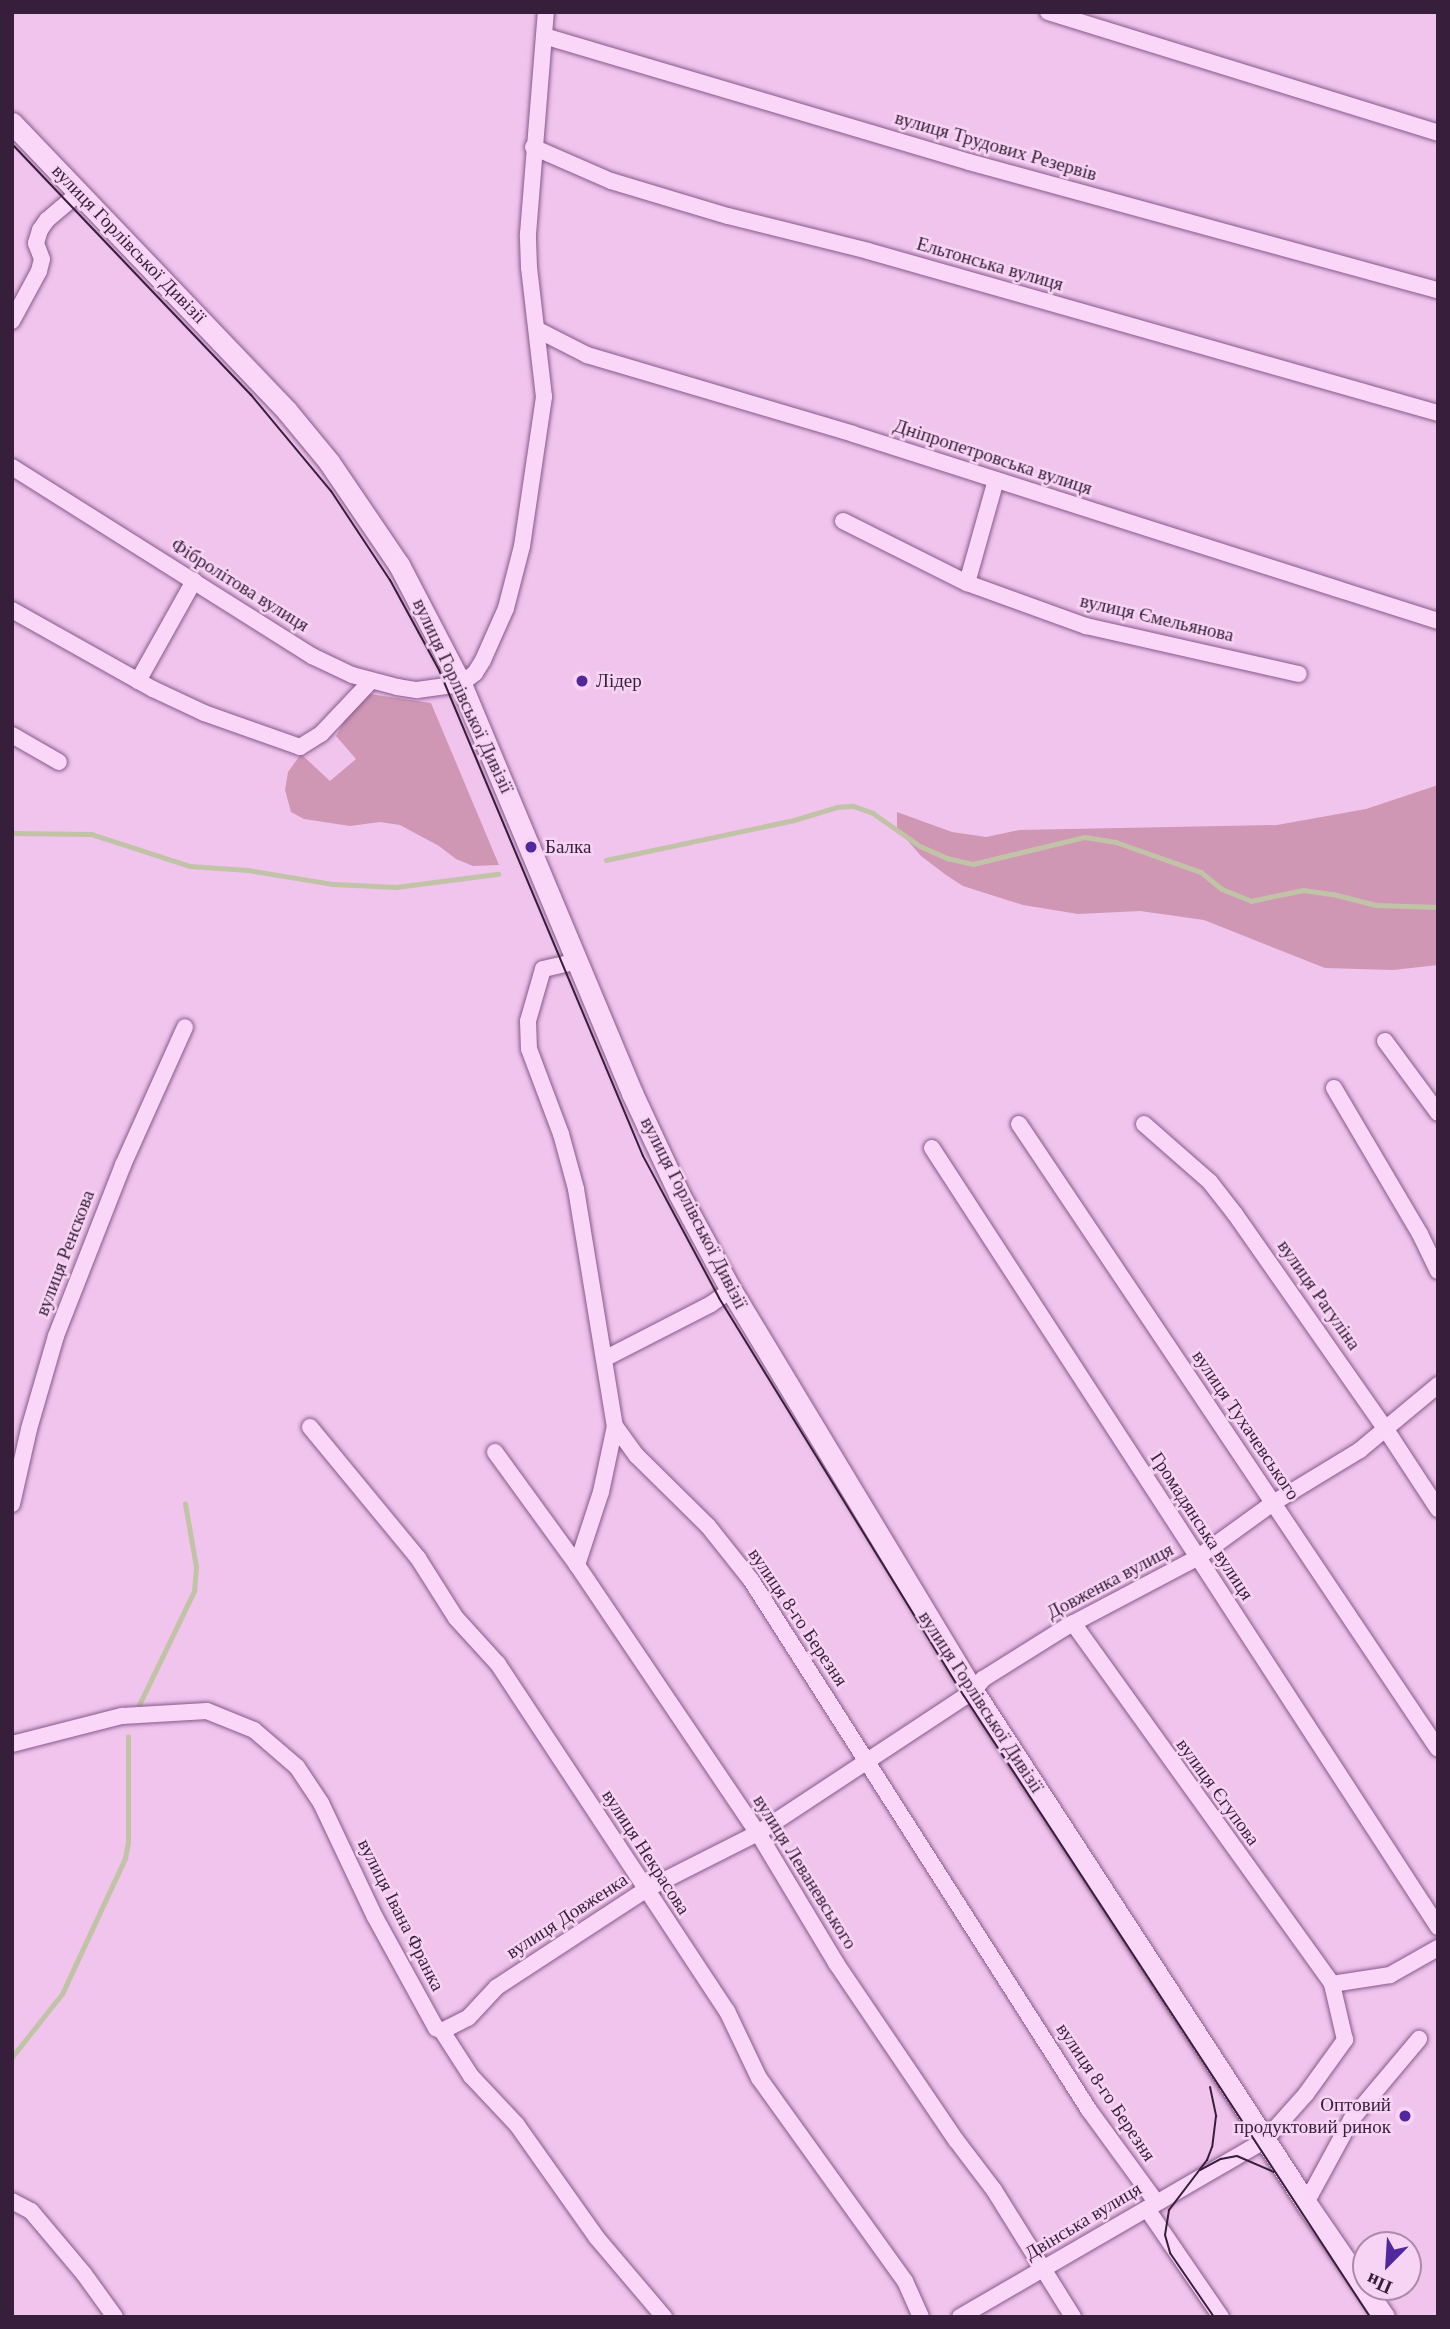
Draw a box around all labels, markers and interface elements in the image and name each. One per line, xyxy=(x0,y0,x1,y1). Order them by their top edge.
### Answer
street label: вулиця Трудових Резервів xyxy=(892,106,1100,186)
street label: вулиця Горлівської Дивізії xyxy=(47,160,211,328)
street label: Ельтонська вулиця xyxy=(914,232,1066,296)
street label: Дніпропетровська вулиця xyxy=(891,414,1095,500)
street label: Фібролітова вулиця xyxy=(167,533,313,637)
street label: вулиця Ємельянова xyxy=(1078,589,1236,647)
street label: вулиця Горлівської Дивізії xyxy=(408,595,518,797)
place label: Лідер xyxy=(596,670,642,692)
marker: Лідер xyxy=(574,673,590,689)
place label: Балка xyxy=(545,836,591,858)
marker: Балка xyxy=(523,839,539,855)
street label: вулиця Горлівської Дивізії xyxy=(636,1113,752,1313)
street label: вулиця Ренскова xyxy=(31,1187,99,1319)
street label: вулиця Рагуліна xyxy=(1273,1236,1365,1354)
street label: вулиця Тухачевського xyxy=(1187,1346,1305,1504)
street label: Громадянська вулиця xyxy=(1146,1448,1258,1604)
street label: Довженка вулиця xyxy=(1043,1538,1177,1624)
street label: вулиця 8-го Березня xyxy=(743,1544,853,1690)
street label: вулиця Горлівської Дивізії xyxy=(914,1607,1048,1797)
street label: вулиця Єгупова xyxy=(1171,1734,1265,1850)
street label: вулиця Некрасова xyxy=(597,1785,695,1919)
street label: вулиця Леваневського xyxy=(748,1791,862,1953)
street label: вулиця Івана Франка xyxy=(353,1835,449,1995)
street label: вулиця Довженка xyxy=(502,1868,632,1964)
street label: вулиця 8-го Березня xyxy=(1051,2019,1161,2165)
place label: Оптовий продуктовий ринок xyxy=(1234,2094,1391,2138)
marker: Оптовий продуктовий ринок xyxy=(1397,2108,1413,2124)
street label: Двінська вулиця xyxy=(1020,2177,1146,2265)
north arrow xyxy=(1352,2231,1422,2301)
text: Пн xyxy=(1363,2269,1395,2299)

